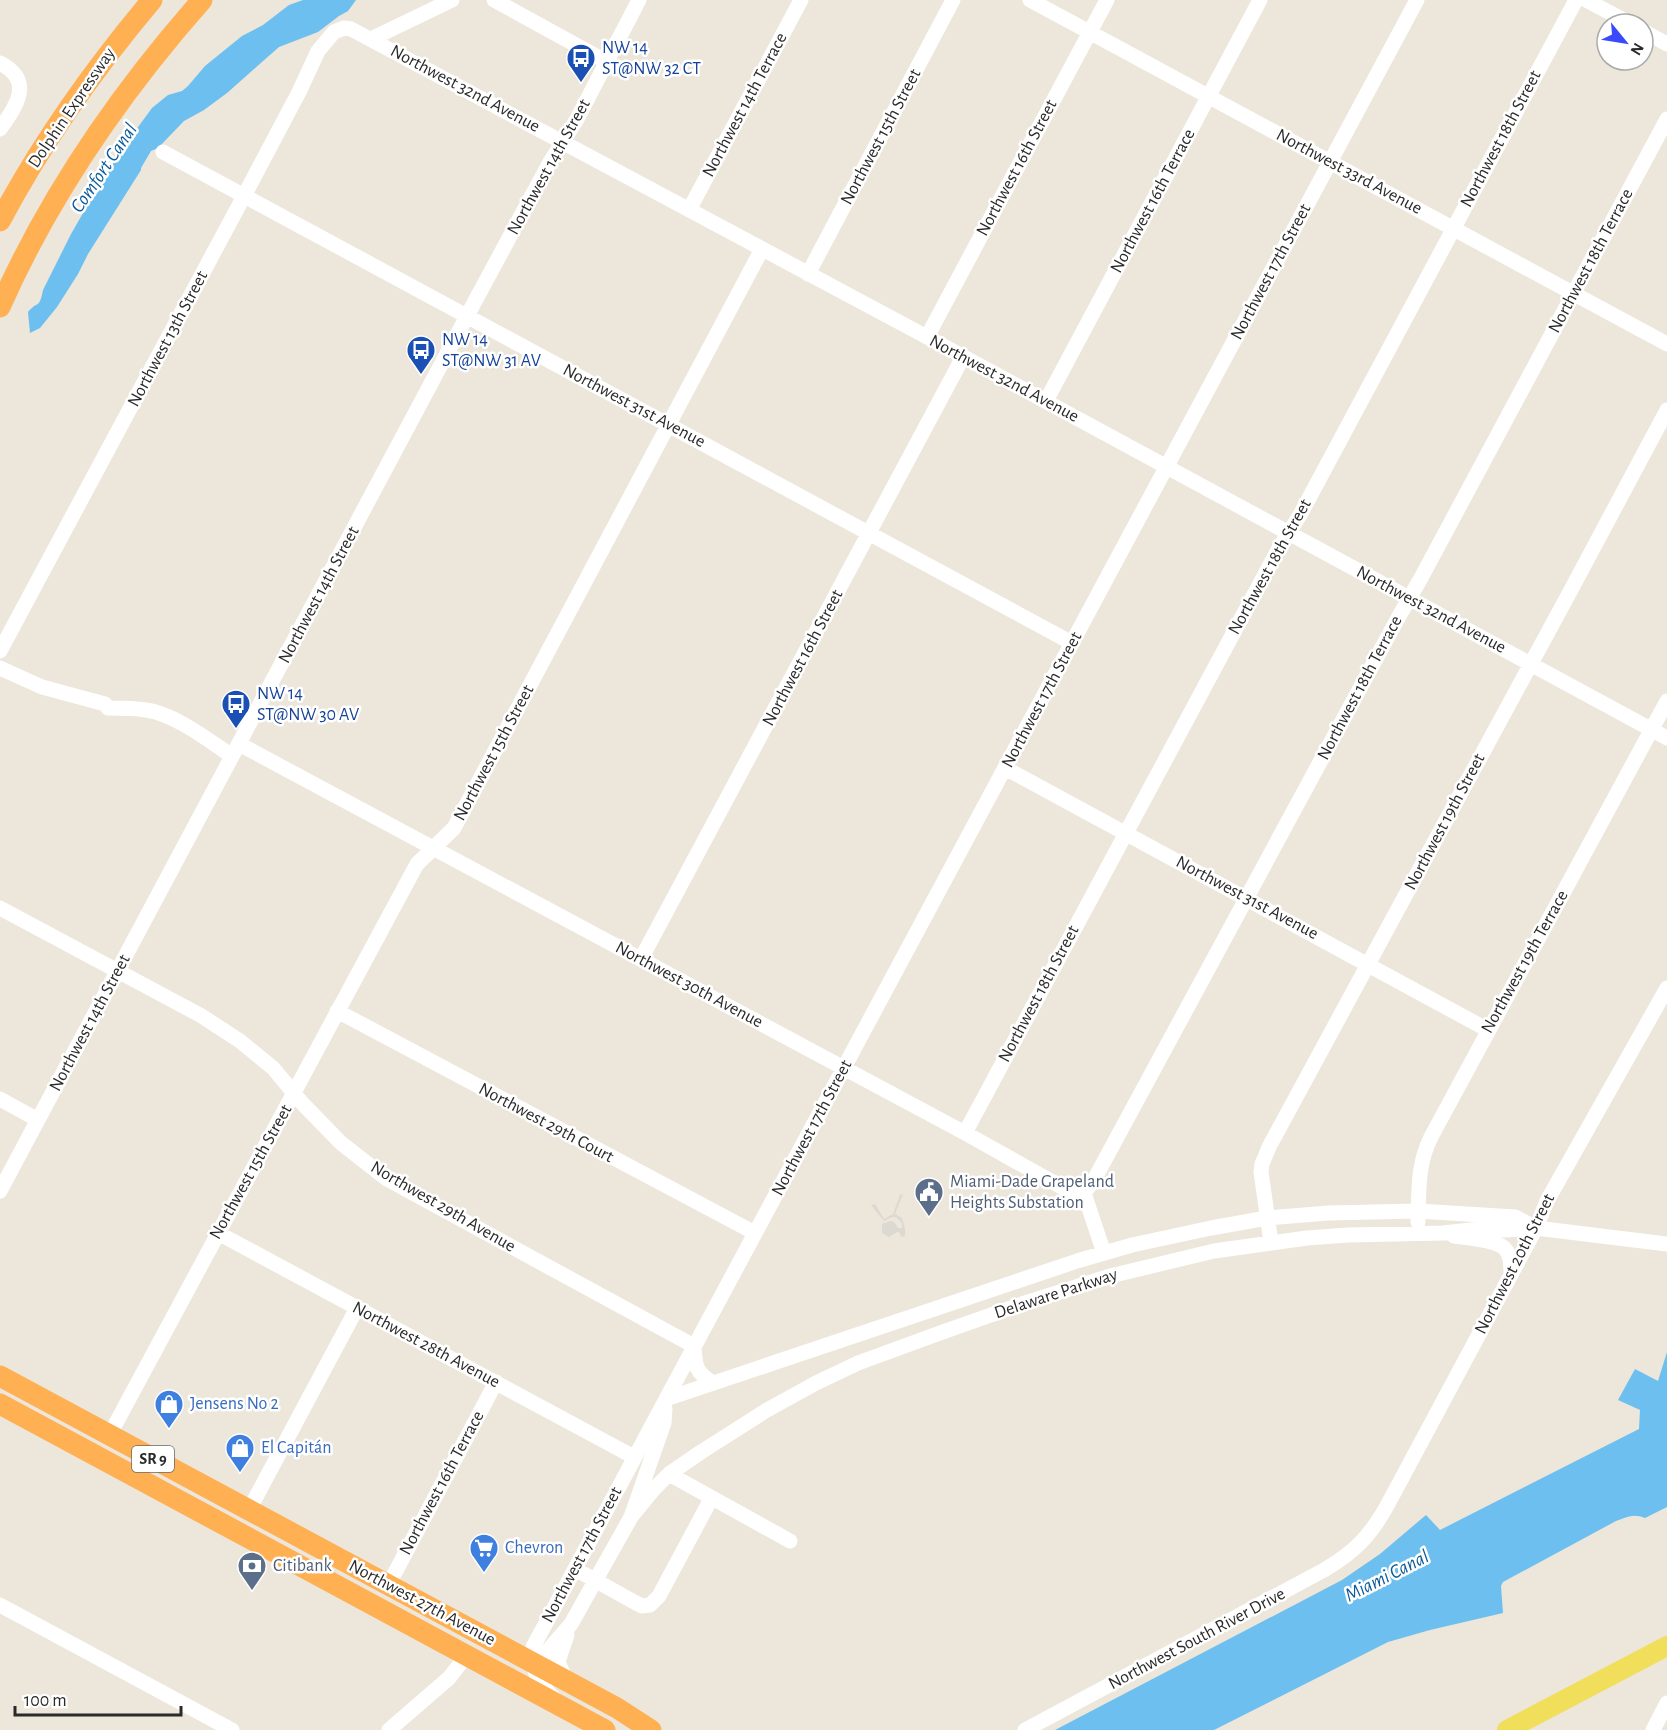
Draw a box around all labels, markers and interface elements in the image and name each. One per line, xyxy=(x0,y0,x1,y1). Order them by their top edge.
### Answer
north arrow xyxy=(1595,12,1655,72)
street label: Northwest 14th Terrace xyxy=(699,30,791,180)
place label: NW 14 ST@NW 32 CT xyxy=(602,39,701,78)
text: N xyxy=(1627,40,1647,58)
street label: Northwest 32nd Avenue xyxy=(387,42,543,136)
bus stop icon: NW 14 ST@NW 32 CT xyxy=(565,42,597,84)
street label: Dolphin Expressway xyxy=(25,44,119,171)
street label: Northwest 15th Street xyxy=(838,66,924,208)
street label: Northwest 18th Street xyxy=(1457,67,1545,210)
street label: Northwest 14th Street xyxy=(504,96,594,238)
street label: Northwest 16th Street xyxy=(973,97,1061,239)
water label: Comfort Canal xyxy=(67,120,141,216)
street label: Northwest 16th Terrace xyxy=(1107,126,1199,276)
street label: Northwest 33rd Avenue xyxy=(1273,126,1425,218)
street label: Northwest 18th Terrace xyxy=(1545,186,1637,336)
street label: Northwest 17th Street xyxy=(1228,201,1314,343)
street label: Northwest 13th Street xyxy=(125,268,211,410)
place label: NW 14 ST@NW 31 AV xyxy=(442,331,542,370)
street label: Northwest 32nd Avenue xyxy=(926,332,1082,426)
bus stop icon: NW 14 ST@NW 31 AV xyxy=(405,334,437,376)
street label: Northwest 31st Avenue xyxy=(560,361,708,451)
street label: Northwest 18th Street xyxy=(1225,496,1315,638)
street label: Northwest 14th Street xyxy=(275,523,363,666)
street label: Northwest 32nd Avenue xyxy=(1353,563,1509,657)
street label: Northwest 16th Street xyxy=(759,587,847,729)
street label: Northwest 18th Terrace xyxy=(1314,613,1406,763)
street label: Northwest 17th Street xyxy=(999,629,1085,771)
street label: Northwest 15th Street xyxy=(451,682,537,824)
place label: NW 14 ST@NW 30 AV xyxy=(257,685,360,724)
bus stop icon: NW 14 ST@NW 30 AV xyxy=(220,688,252,730)
street label: Northwest 19th Street xyxy=(1401,751,1489,893)
street label: Northwest 31st Avenue xyxy=(1173,853,1321,943)
street label: Northwest 19th Terrace xyxy=(1478,888,1572,1036)
street label: Northwest 18th Street xyxy=(995,922,1083,1065)
street label: Northwest 30th Avenue xyxy=(612,939,766,1031)
street label: Northwest 14th Street xyxy=(46,951,134,1094)
street label: Northwest 17th Street xyxy=(769,1057,855,1199)
street label: Northwest 29th Court xyxy=(476,1080,617,1166)
street label: Northwest 15th Street xyxy=(207,1101,296,1242)
street label: Northwest 29th Avenue xyxy=(368,1158,518,1256)
place label: Miami-Dade Grapeland Heights Substation xyxy=(950,1173,1114,1212)
public building icon: Miami-Dade Grapeland Heights Substation xyxy=(913,1176,945,1218)
street label: Northwest 20th Street xyxy=(1472,1191,1558,1337)
street label: Delaware Parkway xyxy=(992,1266,1120,1322)
street label: Northwest 28th Avenue xyxy=(349,1299,503,1391)
shop icon: Jensens No 2 xyxy=(153,1388,185,1430)
place label: Jensens No 2 xyxy=(190,1395,279,1413)
street label: Northwest 16th Terrace xyxy=(396,1408,488,1558)
shop icon: El Capitán xyxy=(224,1432,256,1474)
place label: El Capitán xyxy=(261,1439,331,1457)
road number: SR 9 xyxy=(132,1446,174,1472)
street label: Northwest 17th Street xyxy=(539,1484,625,1626)
supermarket icon: Chevron xyxy=(468,1532,500,1574)
place label: Chevron xyxy=(505,1539,563,1557)
water label: Miami Canal xyxy=(1342,1546,1432,1606)
bank icon: Citibank xyxy=(236,1550,268,1592)
place label: Citibank xyxy=(273,1557,332,1575)
street label: Northwest 27th Avenue xyxy=(346,1557,498,1649)
street label: Northwest South River Drive xyxy=(1106,1585,1288,1693)
scale bar xyxy=(15,1679,182,1717)
text: 100 m xyxy=(24,1692,67,1710)

